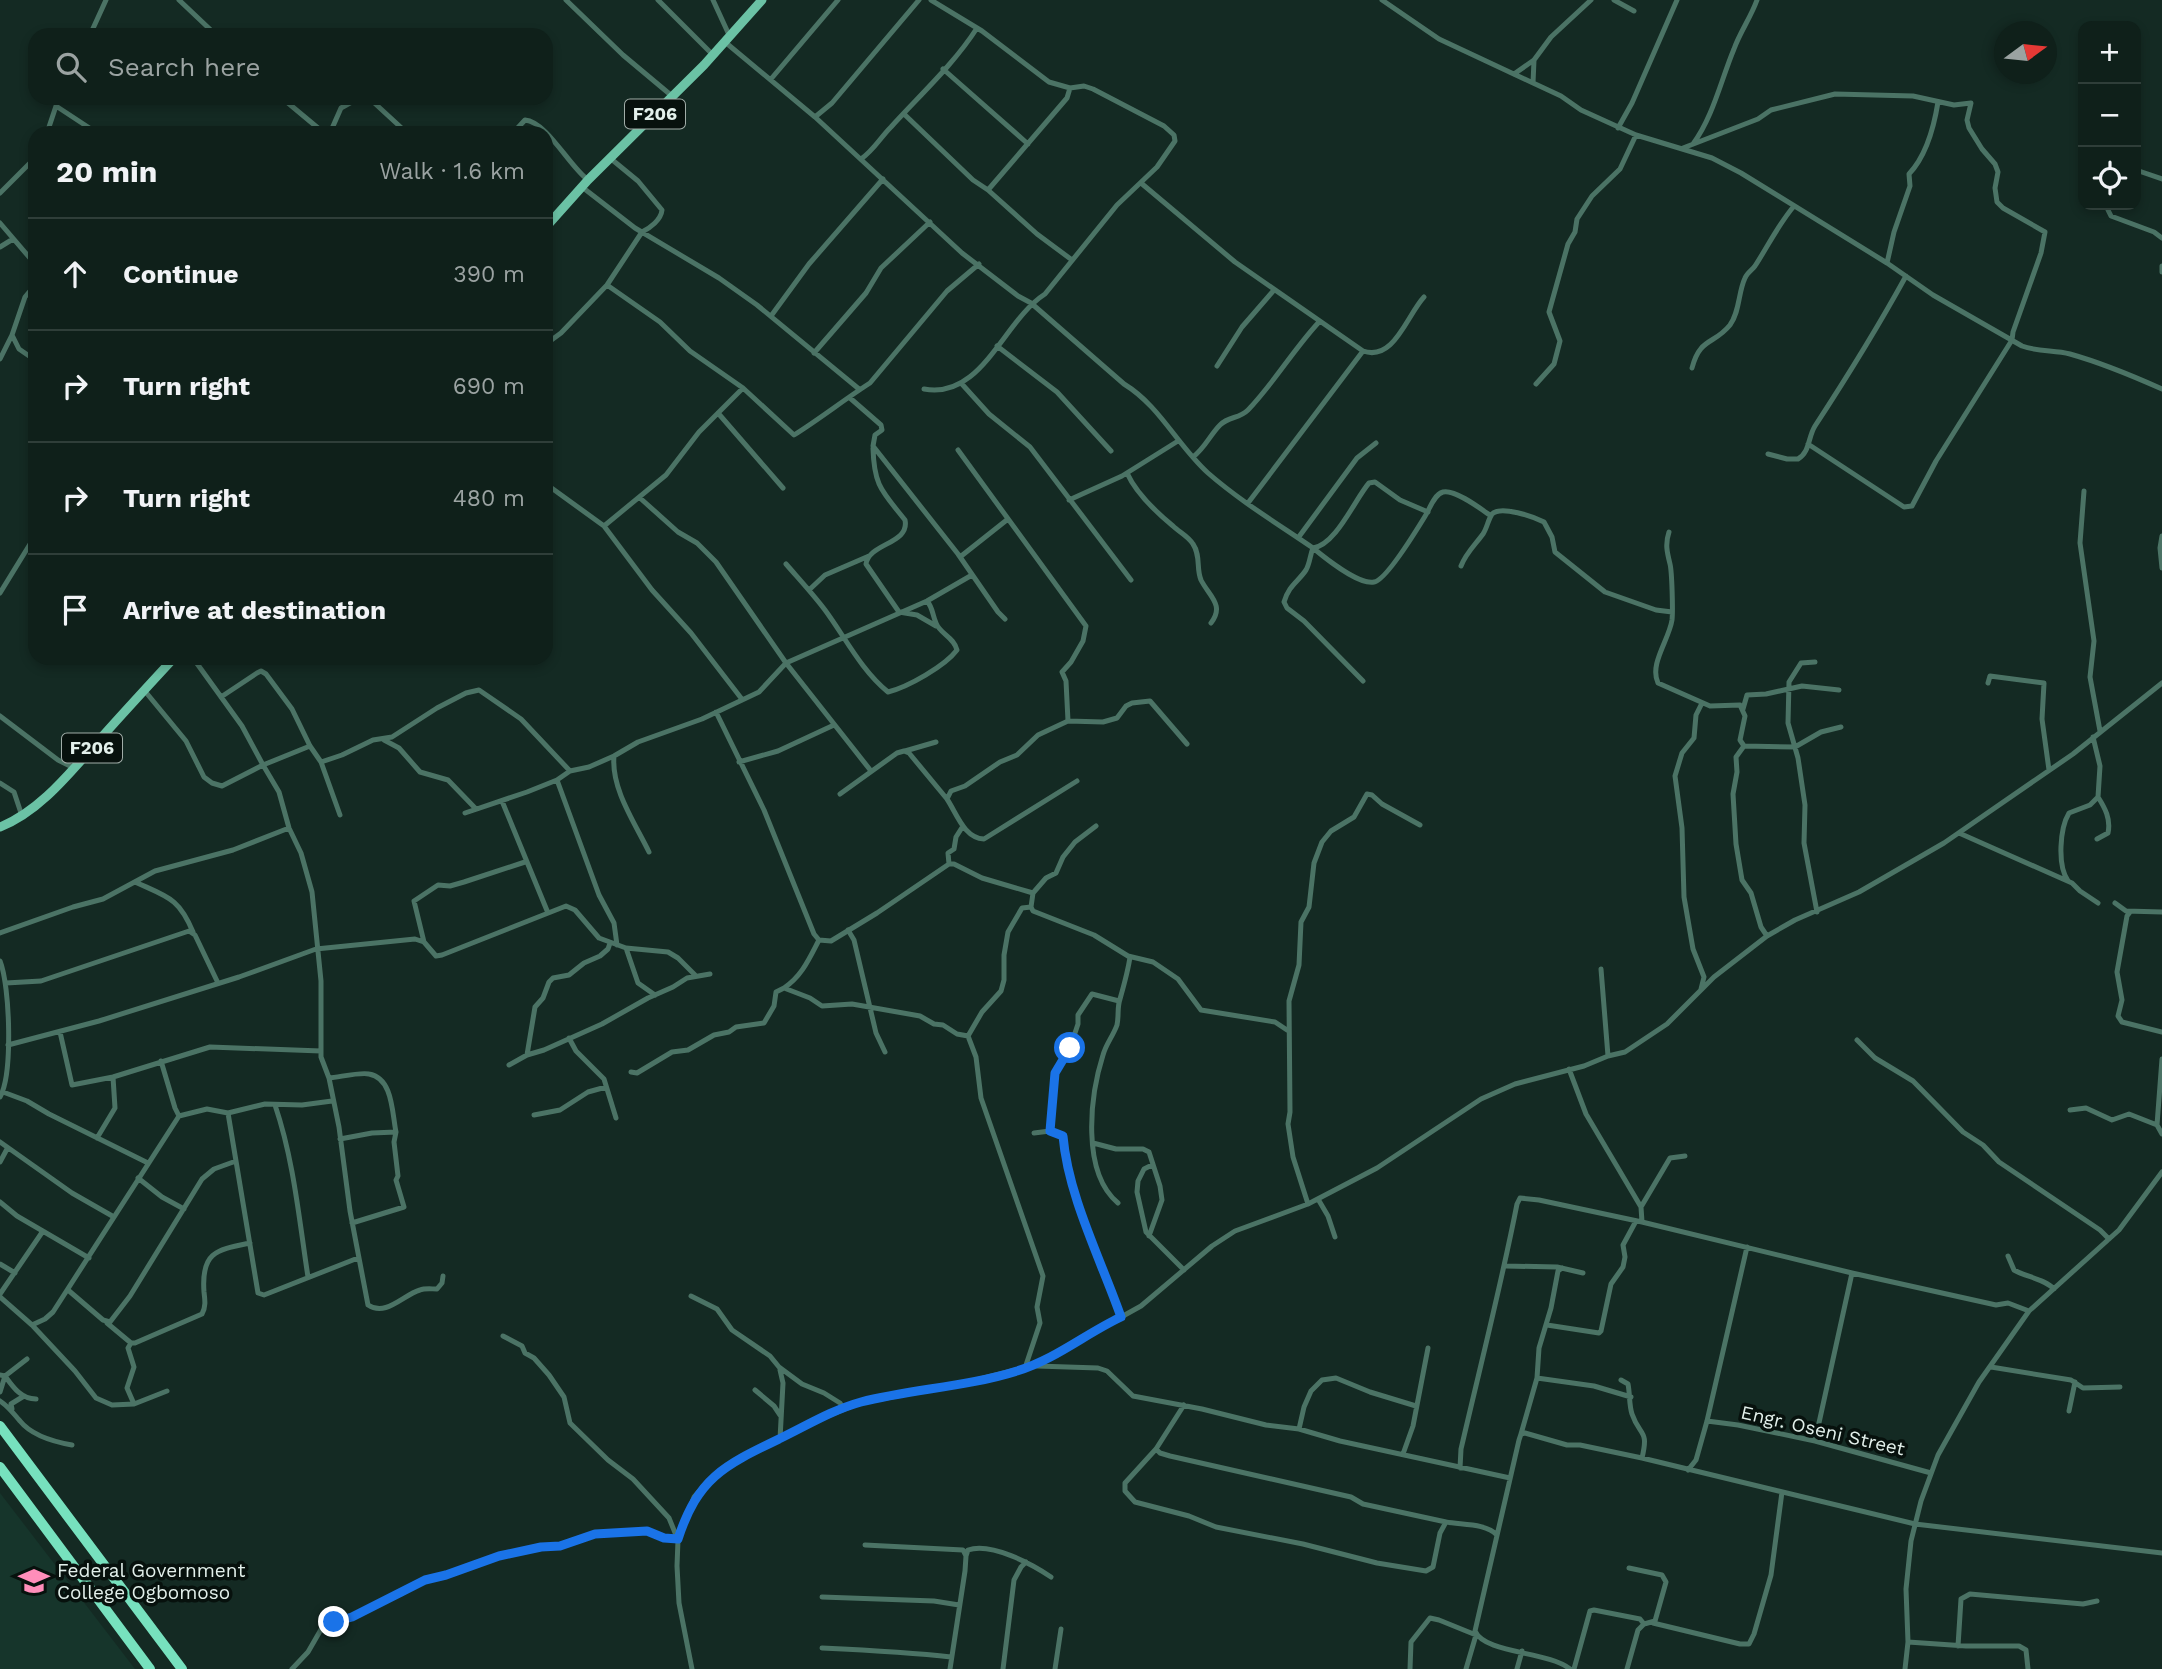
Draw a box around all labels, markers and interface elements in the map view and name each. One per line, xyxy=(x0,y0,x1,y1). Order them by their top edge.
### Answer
north arrow xyxy=(1994,21,2057,84)
map controls xyxy=(2078,21,2141,210)
button: + xyxy=(2078,21,2141,84)
search box xyxy=(28,28,553,105)
icon: search xyxy=(52,48,90,86)
text: Search here xyxy=(108,52,260,82)
button: − xyxy=(2078,84,2141,147)
road number: F206 xyxy=(625,100,685,128)
button: locate xyxy=(2078,147,2141,210)
text: 20 min xyxy=(56,154,157,189)
text: Walk · 1.6 km xyxy=(379,158,525,185)
icon: ahead xyxy=(56,255,94,293)
text: Continue xyxy=(123,259,239,289)
text: 390 m xyxy=(453,261,525,288)
icon: right xyxy=(56,367,94,405)
text: Turn right xyxy=(123,371,250,401)
text: 690 m xyxy=(453,373,525,400)
icon: right xyxy=(56,479,94,517)
text: Turn right xyxy=(123,483,250,513)
text: 480 m xyxy=(453,485,525,512)
icon: arrive xyxy=(56,591,94,629)
text: Arrive at destination xyxy=(123,595,386,625)
road number: F206 xyxy=(62,734,122,762)
route start xyxy=(1054,1032,1085,1063)
street label: Engr. Oseni Street xyxy=(1739,1400,1907,1461)
place label: Federal Government College Ogbomoso xyxy=(57,1559,245,1604)
school or university icon: Federal Government College Ogbomoso xyxy=(17,1564,51,1598)
route end xyxy=(318,1606,349,1637)

